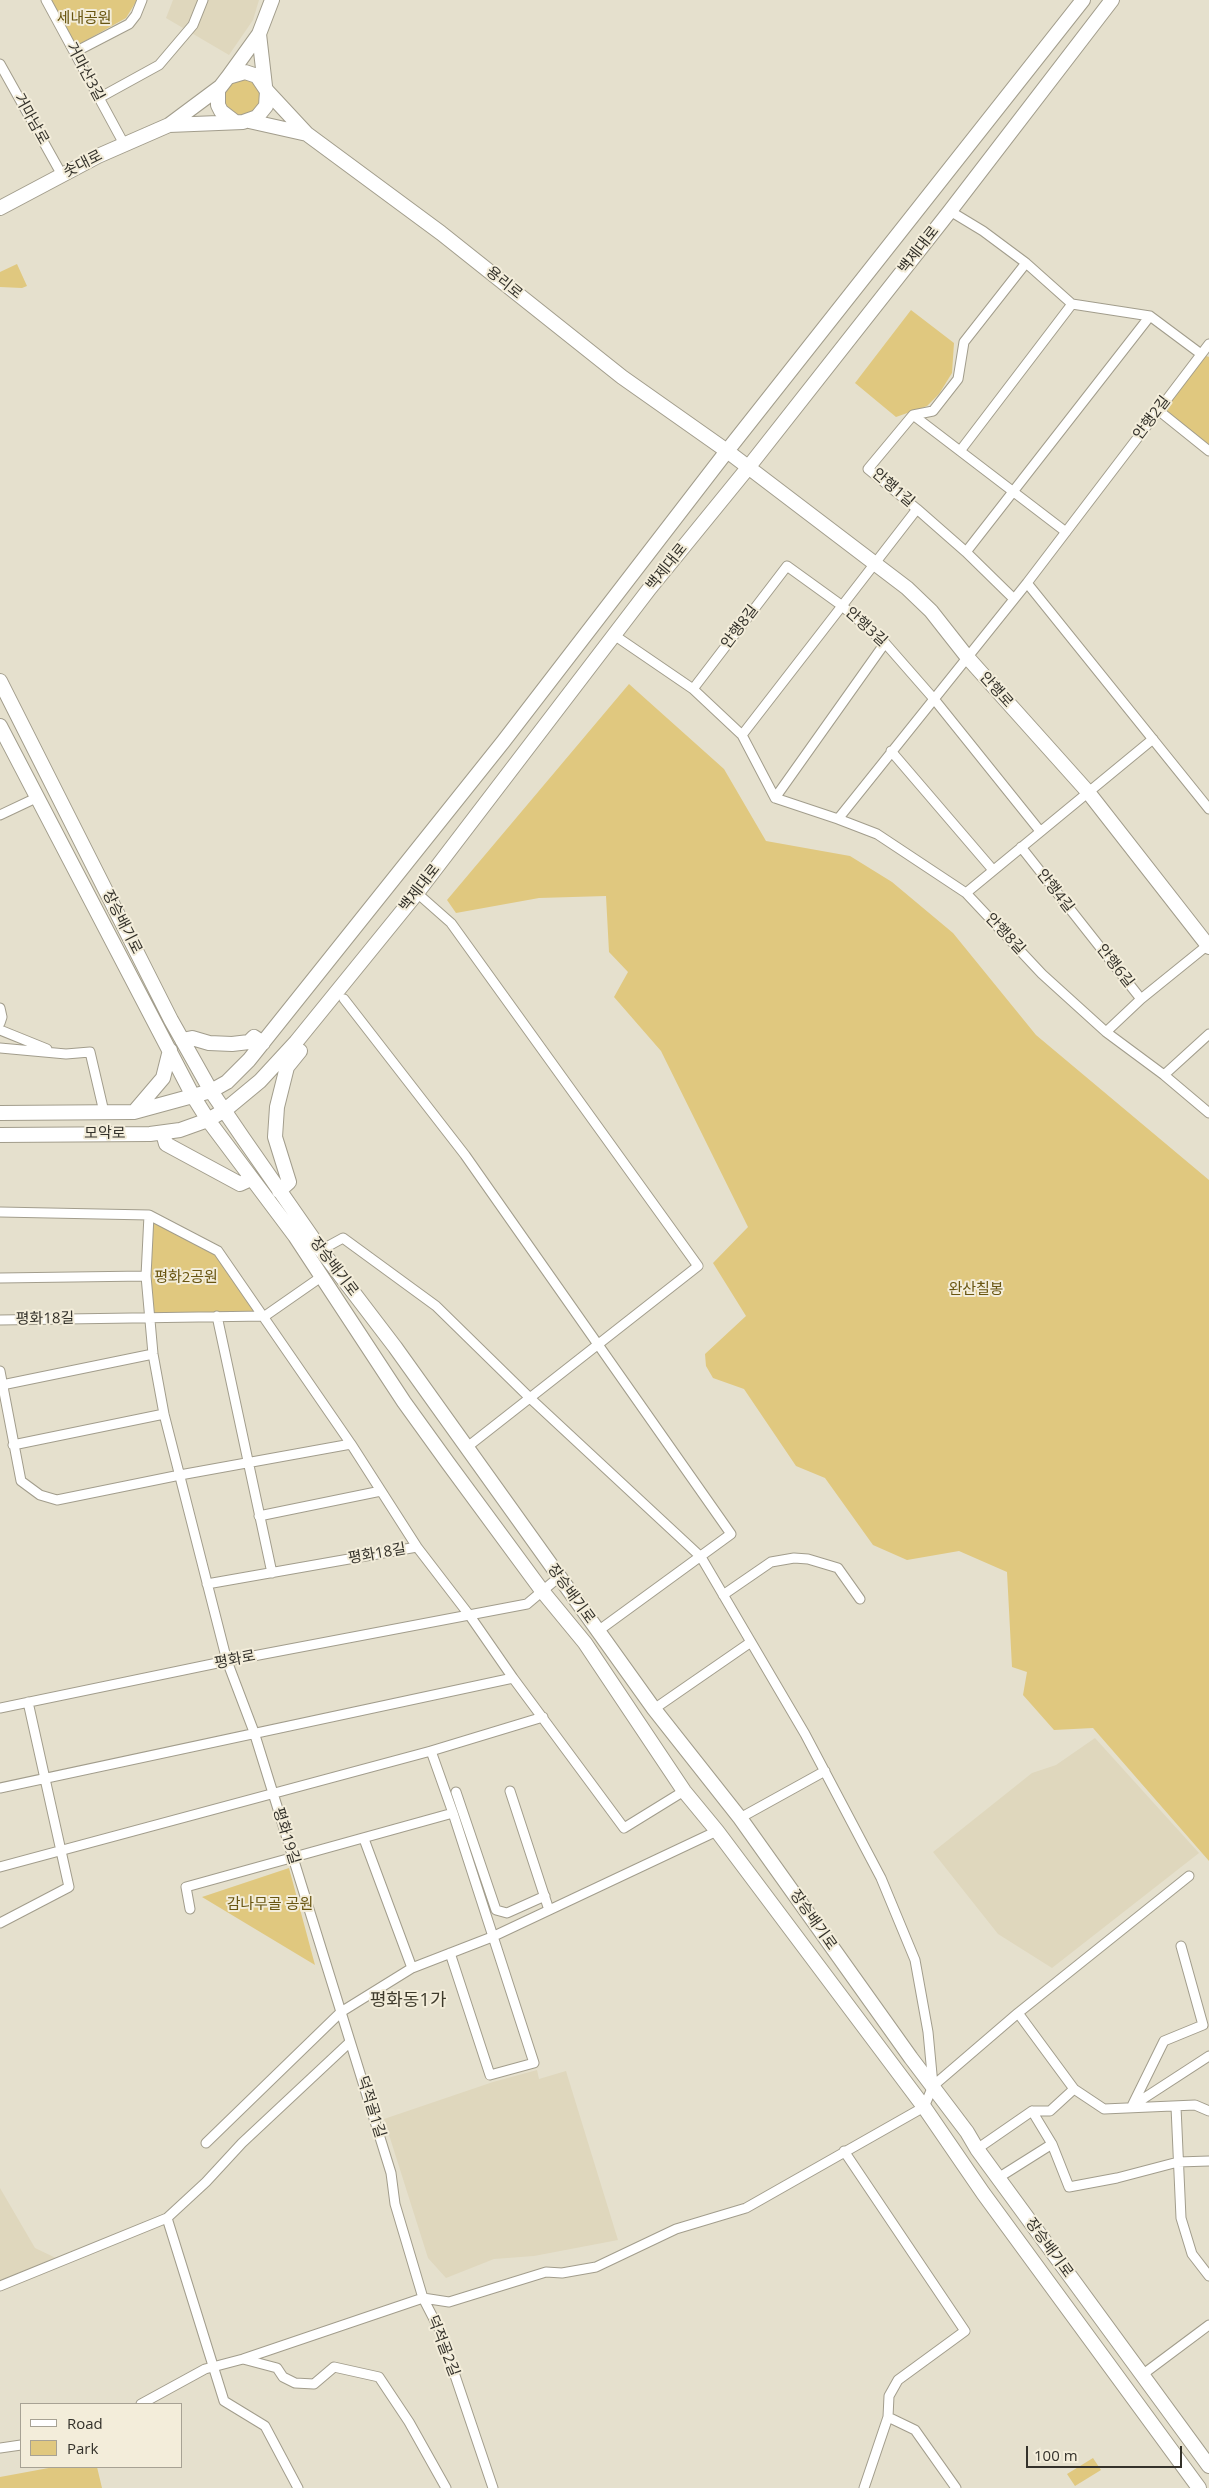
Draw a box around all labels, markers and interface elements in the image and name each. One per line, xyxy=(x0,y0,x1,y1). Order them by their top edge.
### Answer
park label: 세내공원 xyxy=(56,10,112,28)
street label: 거마산3길 xyxy=(62,40,108,104)
street label: 거마남로 xyxy=(10,90,52,148)
street label: 솟대로 xyxy=(60,147,106,181)
street label: 백제대로 xyxy=(895,223,943,277)
street label: 용리로 xyxy=(482,263,526,303)
street label: 안행2길 xyxy=(1130,393,1174,443)
street label: 안행1길 xyxy=(868,465,918,511)
street label: 백제대로 xyxy=(643,540,691,594)
street label: 안행8길 xyxy=(718,602,762,652)
street label: 안행3길 xyxy=(841,604,891,650)
street label: 안행로 xyxy=(975,669,1017,711)
street label: 백제대로 xyxy=(396,861,444,915)
street label: 안행4길 xyxy=(1033,866,1077,916)
street label: 장승배기로 xyxy=(98,887,146,957)
street label: 안행8길 xyxy=(981,910,1029,958)
street label: 안행6길 xyxy=(1093,941,1137,991)
street label: 모악로 xyxy=(84,1125,126,1143)
street label: 장승배기로 xyxy=(306,1234,362,1300)
park label: 평화2공원 xyxy=(154,1269,218,1287)
park label: 완산칠봉 xyxy=(948,1281,1004,1299)
street label: 평화18길 xyxy=(16,1309,74,1329)
street label: 평화18길 xyxy=(347,1540,407,1568)
street label: 장승배기로 xyxy=(543,1561,599,1627)
street label: 평화로 xyxy=(213,1647,257,1673)
street label: 평화19길 xyxy=(269,1805,303,1867)
street label: 장승배기로 xyxy=(786,1887,840,1953)
park label: 감나무골 공원 xyxy=(227,1896,313,1914)
district label: 평화동1가 xyxy=(370,1990,446,2012)
street label: 덕적골1길 xyxy=(353,2074,389,2140)
street label: 장승배기로 xyxy=(1021,2215,1077,2281)
street label: 덕적골2길 xyxy=(423,2313,463,2379)
legend xyxy=(20,2403,182,2468)
text: Road xyxy=(67,2413,103,2433)
scale bar xyxy=(1029,2436,1185,2468)
text: Park xyxy=(67,2438,98,2458)
text: 100 m xyxy=(1034,2445,1078,2465)

